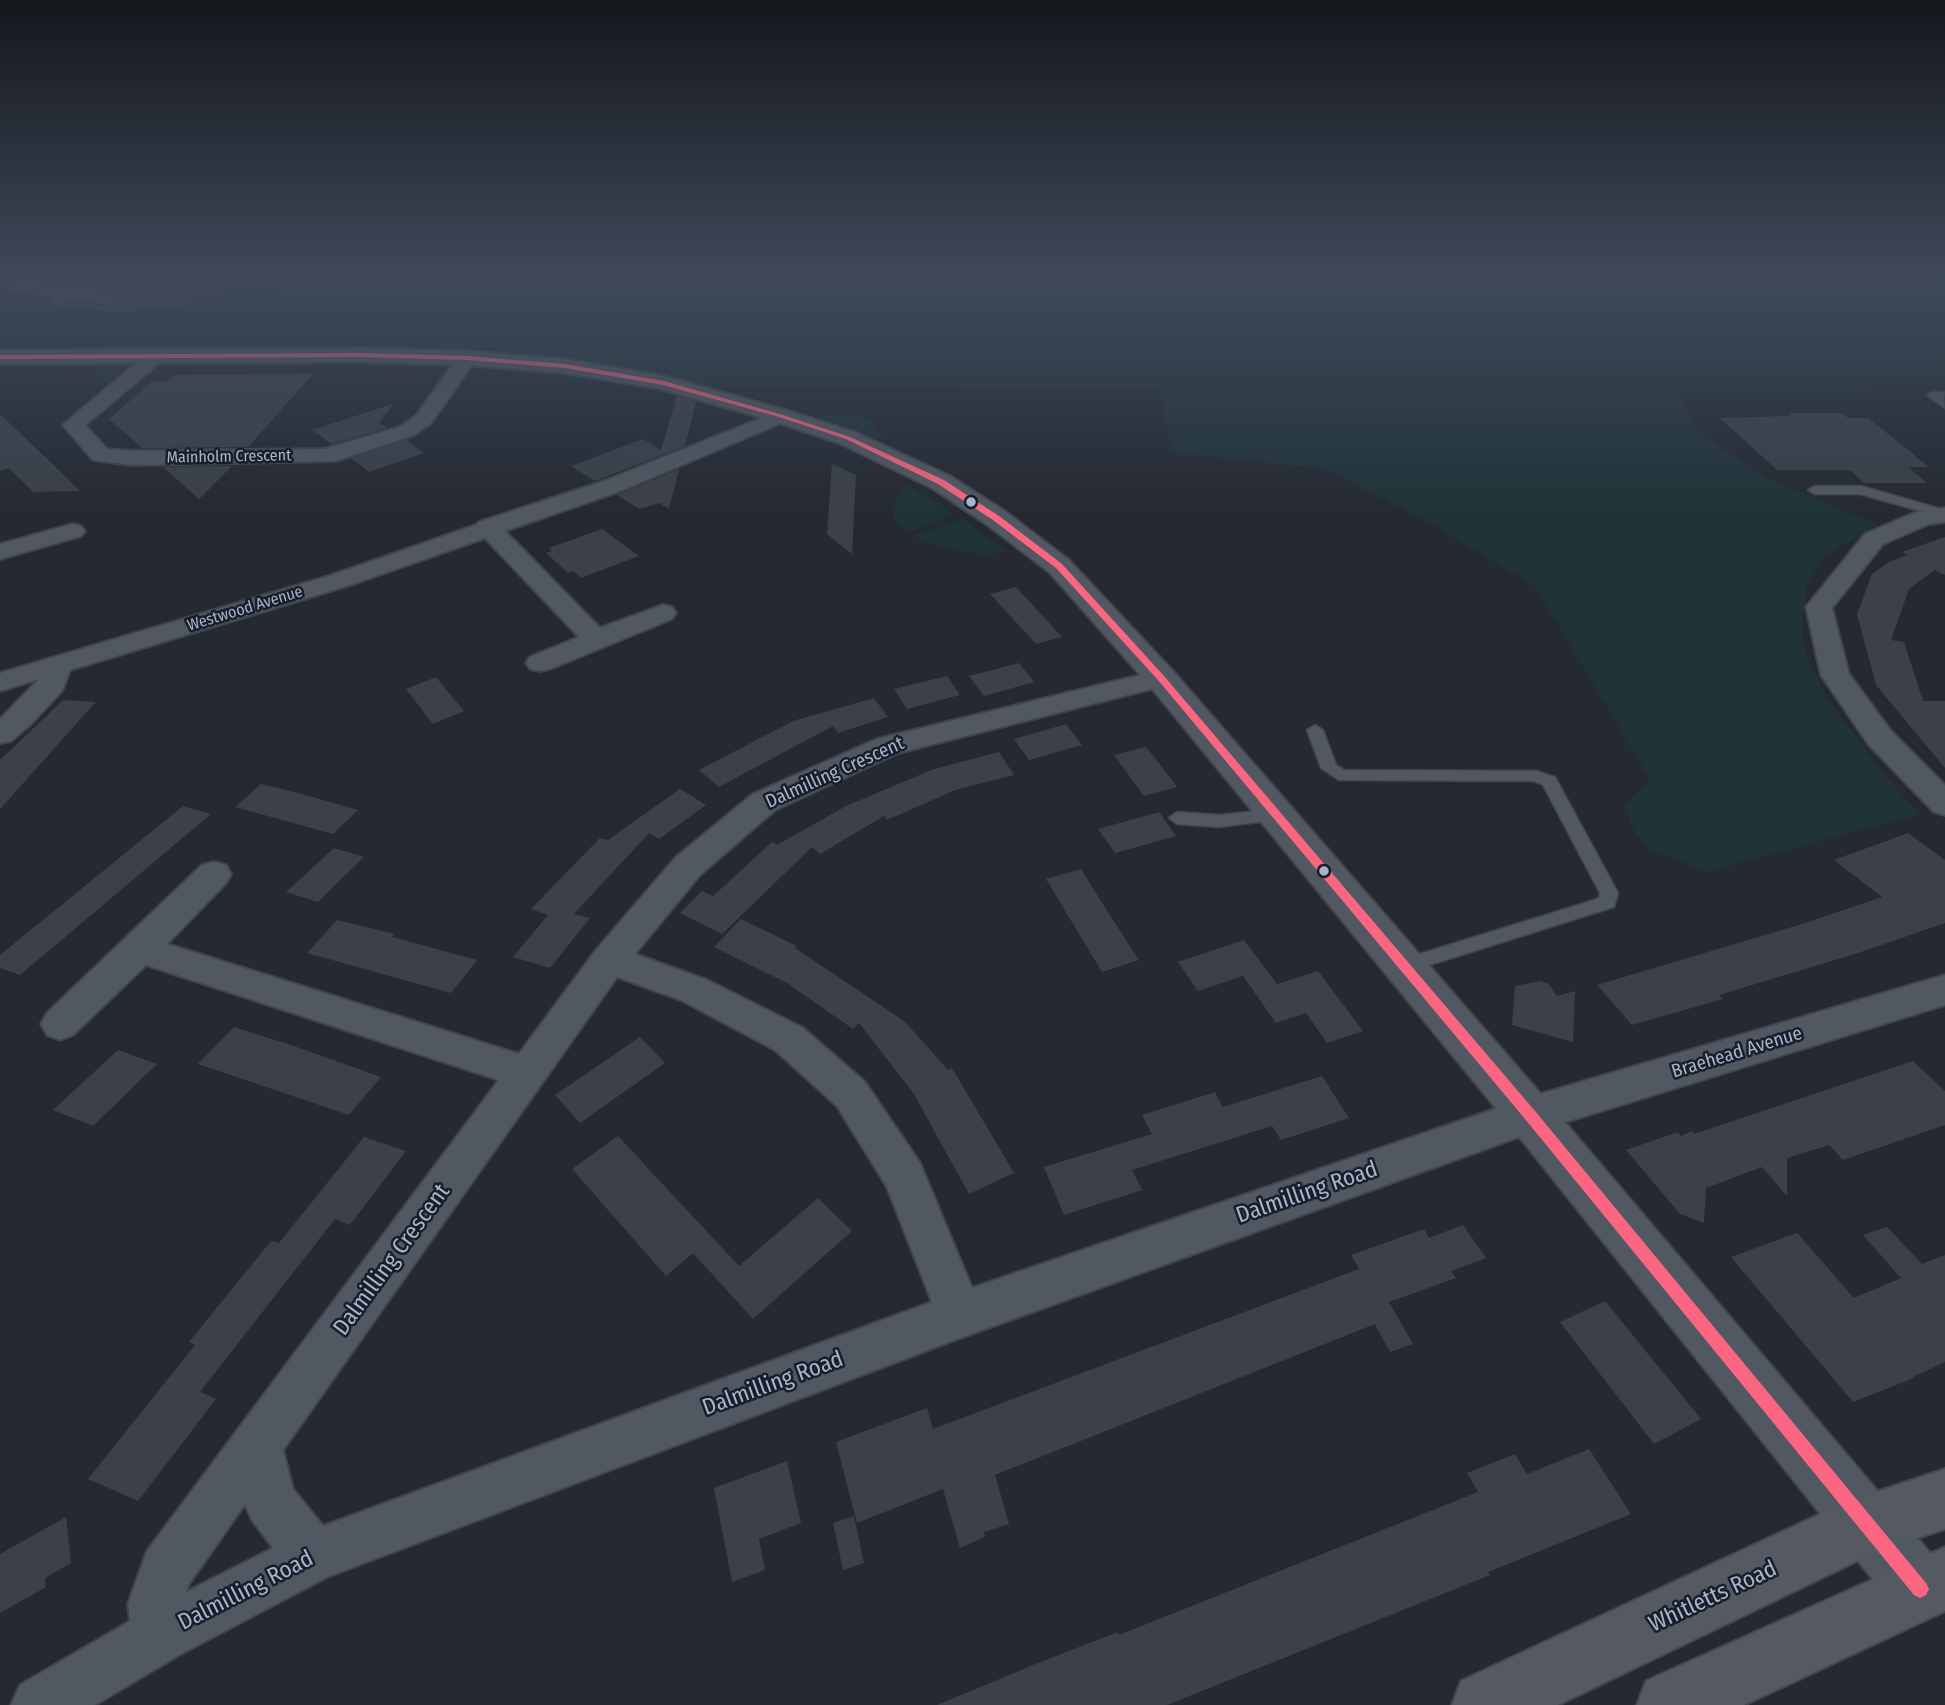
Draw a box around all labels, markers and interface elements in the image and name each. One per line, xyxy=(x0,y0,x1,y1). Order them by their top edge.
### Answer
street label: Mainholm Crescent xyxy=(166,446,292,468)
unlabelled marker xyxy=(964,495,978,509)
street label: Westwood Avenue xyxy=(185,582,305,636)
street label: Dalmilling Crescent xyxy=(762,732,908,814)
unlabelled marker xyxy=(1317,864,1331,878)
street label: Braehead Avenue xyxy=(1669,1022,1805,1084)
street label: Dalmilling Road xyxy=(1233,1156,1381,1230)
street label: Dalmilling Crescent xyxy=(328,1179,456,1341)
street label: Dalmilling Road xyxy=(699,1346,847,1422)
street label: Dalmilling Road xyxy=(174,1545,318,1637)
street label: Whitletts Road xyxy=(1645,1555,1781,1639)

